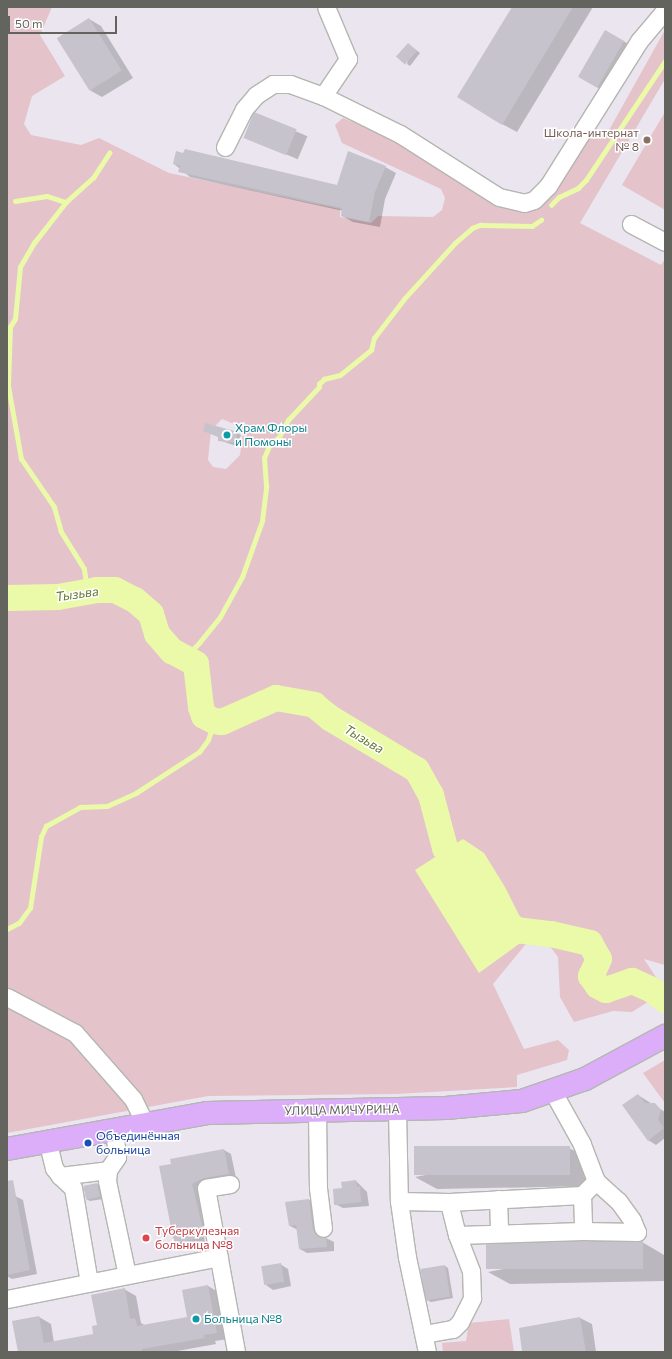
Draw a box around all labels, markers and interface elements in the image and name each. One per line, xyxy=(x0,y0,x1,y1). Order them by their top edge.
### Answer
scale bar xyxy=(10,8,119,34)
text: 50 m xyxy=(15,16,43,30)
place label: Школа-интернат № 8 xyxy=(544,126,639,154)
marker: Школа-интернат № 8 xyxy=(642,135,652,145)
place label: Храм Флоры и Помоны xyxy=(235,421,307,449)
marker: Храм Флоры и Помоны xyxy=(222,430,232,440)
water label: Тызьва xyxy=(54,583,100,605)
water label: Тызьва xyxy=(341,721,387,757)
street label: УЛИЦА МИЧУРИНА xyxy=(284,1102,400,1118)
place label: Объединённая больница xyxy=(96,1129,180,1157)
marker: Объединённая больница xyxy=(83,1138,93,1148)
place label: Туберкулезная больница №8 xyxy=(155,1224,239,1252)
marker: Туберкулезная больница №8 xyxy=(140,1232,152,1244)
place label: Больница №8 xyxy=(204,1312,282,1326)
marker: Больница №8 xyxy=(191,1314,201,1324)

